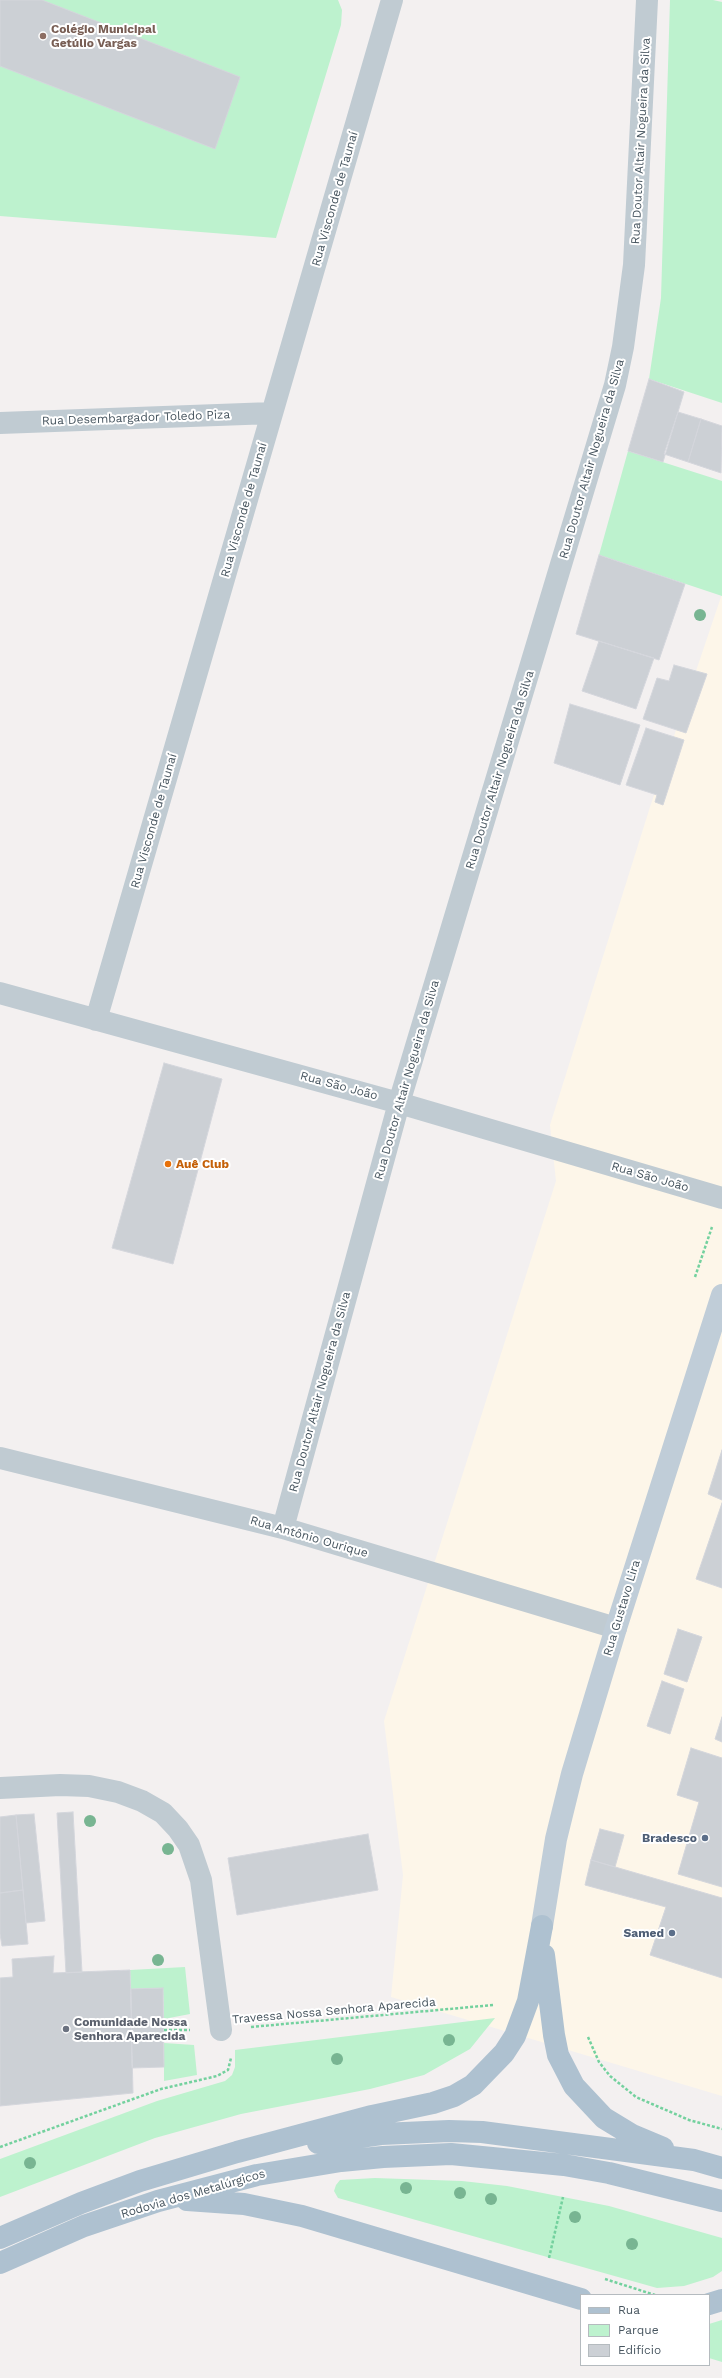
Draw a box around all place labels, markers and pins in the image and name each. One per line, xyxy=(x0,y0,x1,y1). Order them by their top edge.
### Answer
place label: Colégio Municipal Getúlio Vargas xyxy=(51,22,156,50)
marker: Colégio Municipal Getúlio Vargas xyxy=(38,31,48,41)
place label: Auê Club xyxy=(176,1157,229,1171)
marker: Auê Club xyxy=(163,1159,173,1169)
place label: Bradesco xyxy=(642,1831,697,1845)
marker: Bradesco xyxy=(700,1833,710,1843)
place label: Samed xyxy=(624,1926,664,1940)
marker: Samed xyxy=(667,1928,677,1938)
place label: Comunidade Nossa Senhora Aparecida xyxy=(74,2015,187,2043)
marker: Comunidade Nossa Senhora Aparecida xyxy=(61,2024,71,2034)

